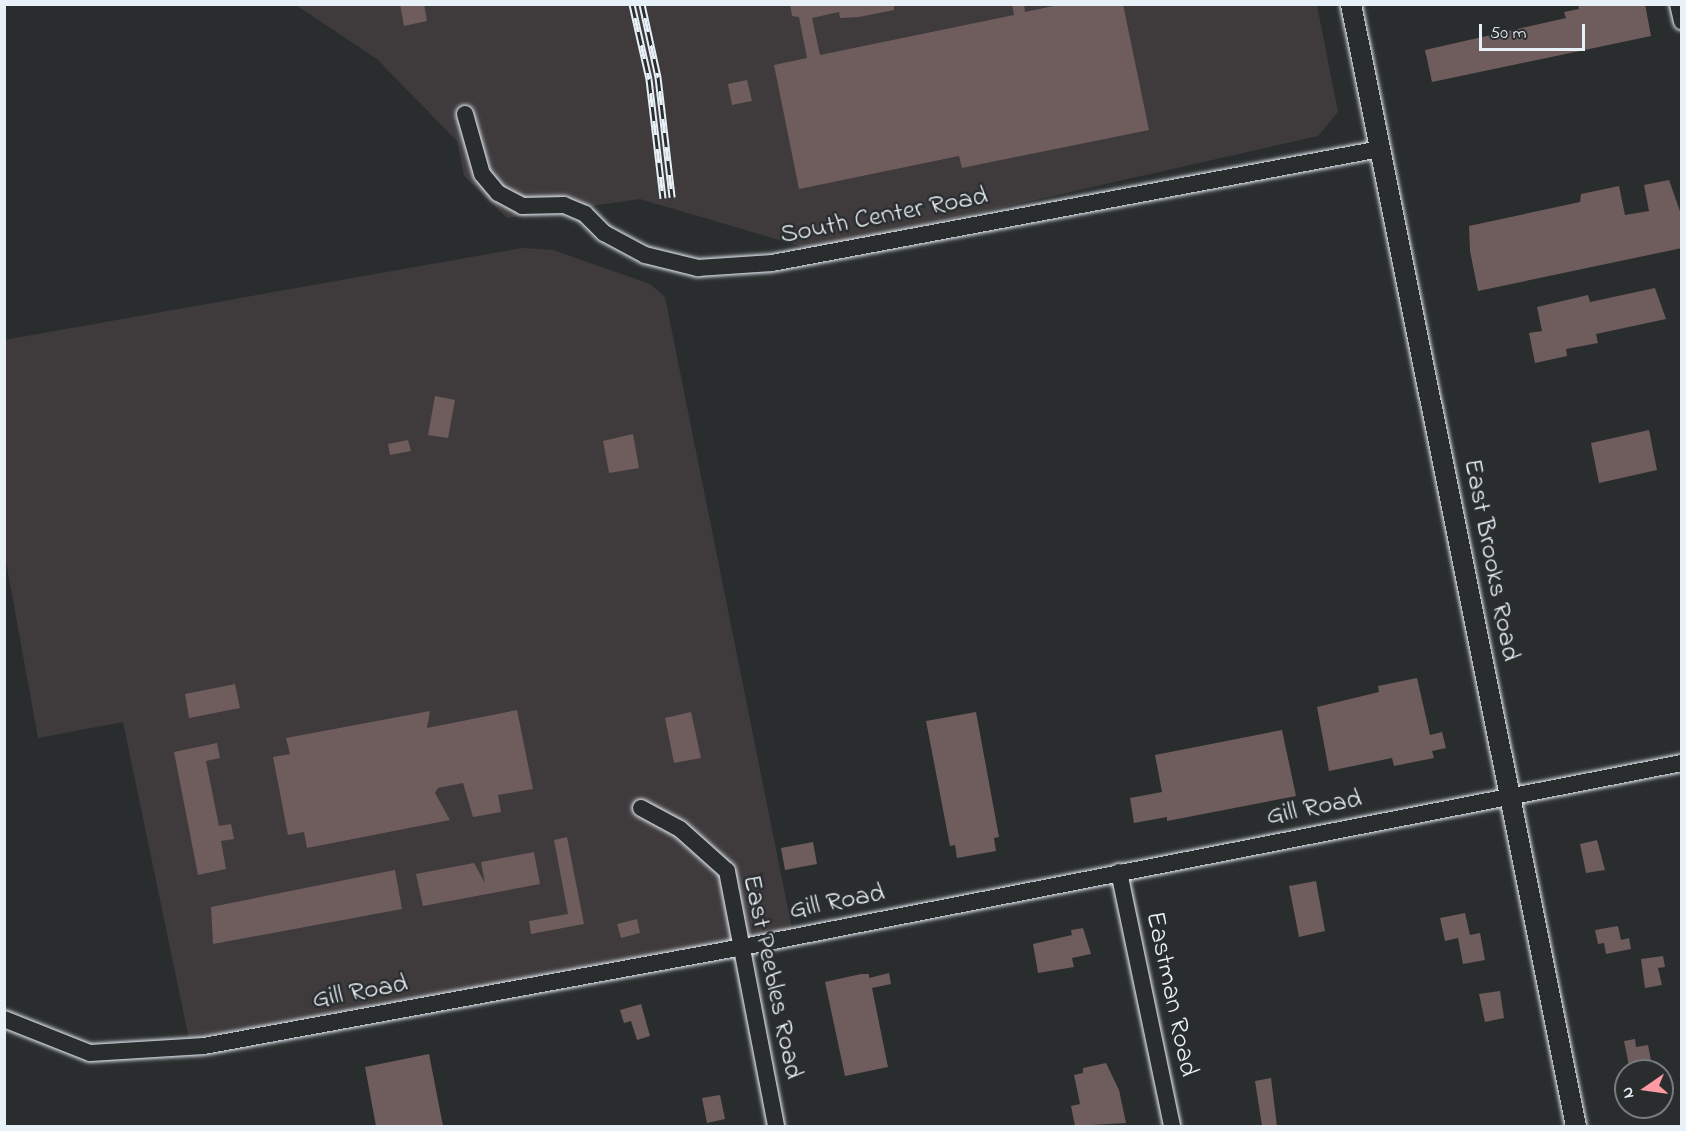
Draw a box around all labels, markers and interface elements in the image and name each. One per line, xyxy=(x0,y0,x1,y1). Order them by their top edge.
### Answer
scale bar xyxy=(1482,12,1588,50)
text: 50 m xyxy=(1490,21,1527,47)
street label: South Center Road xyxy=(778,180,990,252)
street label: East Brooks Road xyxy=(1456,456,1526,664)
street label: Gill Road xyxy=(1264,783,1364,833)
street label: East Peebles Road xyxy=(735,872,809,1082)
street label: Gill Road xyxy=(787,877,887,927)
street label: Eastman Road xyxy=(1138,908,1204,1080)
street label: Gill Road xyxy=(310,968,410,1016)
north arrow xyxy=(1614,1059,1674,1119)
text: N xyxy=(1616,1085,1641,1101)

